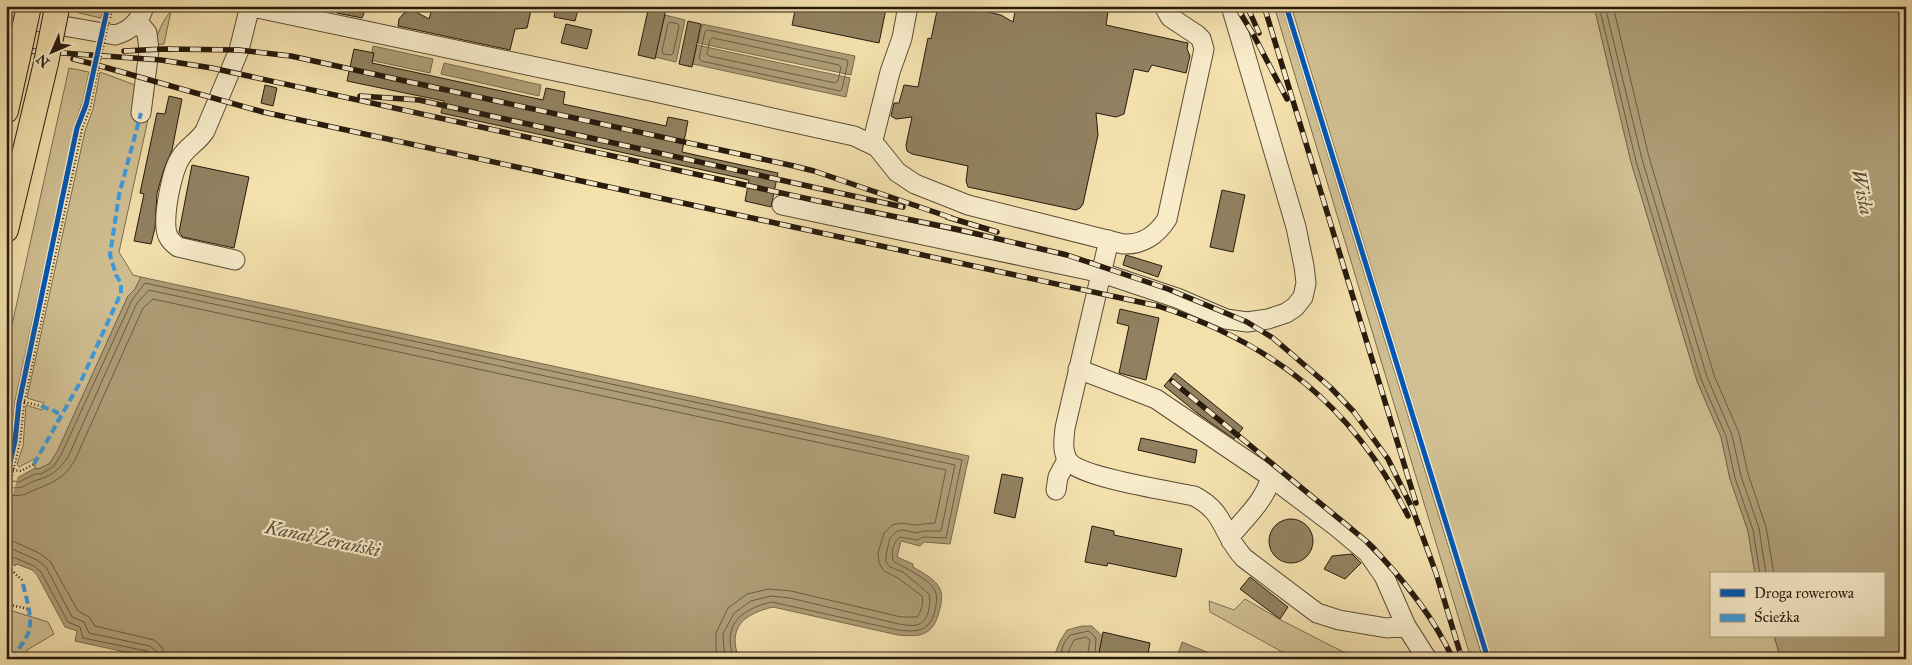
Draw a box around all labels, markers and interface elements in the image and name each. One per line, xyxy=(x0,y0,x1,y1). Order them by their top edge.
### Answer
north arrow xyxy=(28,28,78,78)
text: N xyxy=(33,51,53,71)
water label: Wisła xyxy=(1847,167,1879,217)
water label: Kanał Żerański xyxy=(262,515,383,562)
legend xyxy=(1710,572,1884,638)
text: Droga rowerowa xyxy=(1754,584,1855,602)
text: Ścieżka xyxy=(1754,607,1800,626)

